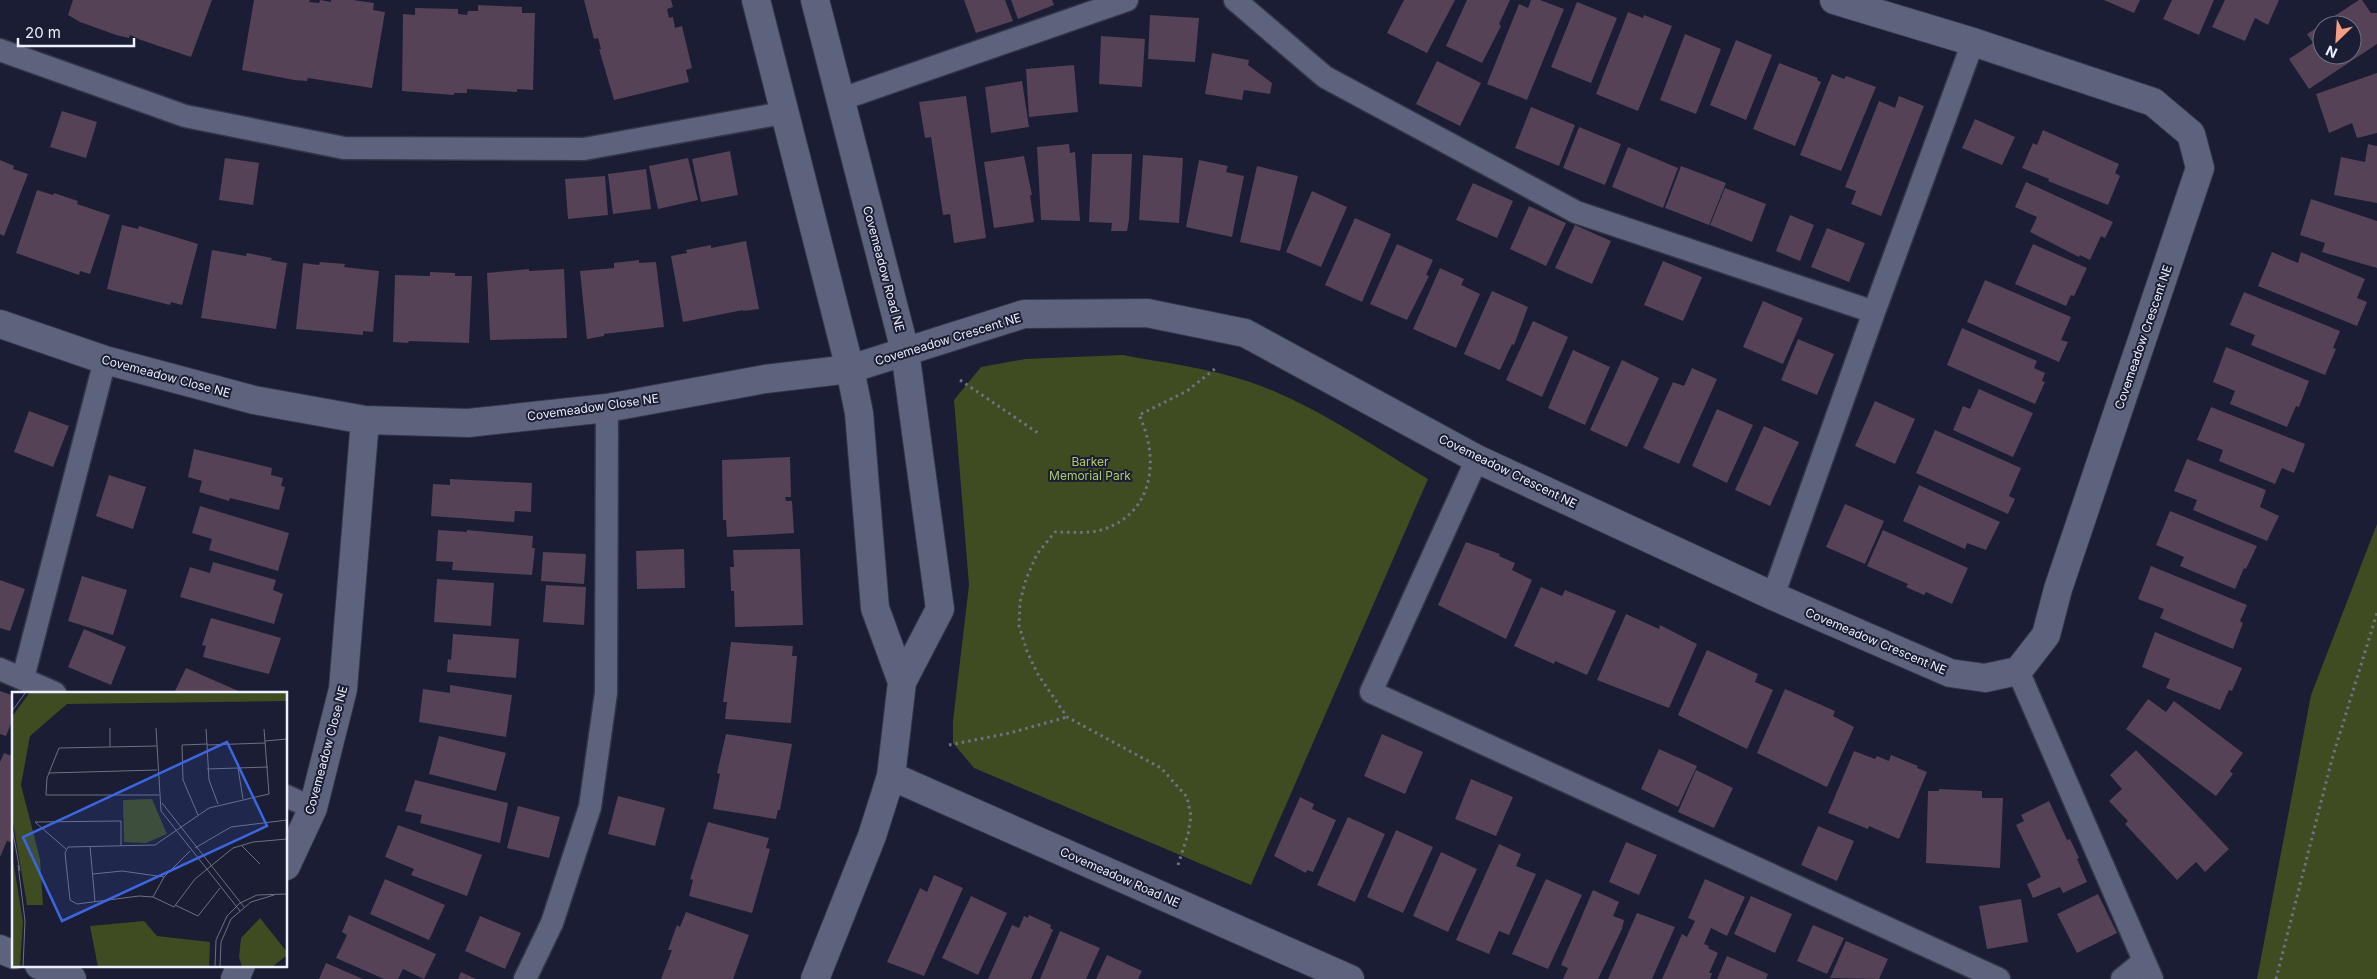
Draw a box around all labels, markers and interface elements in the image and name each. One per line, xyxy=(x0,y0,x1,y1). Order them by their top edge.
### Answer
scale bar xyxy=(18,15,134,47)
north arrow xyxy=(2312,15,2362,65)
text: 20 m xyxy=(25,23,61,42)
text: N xyxy=(2323,42,2340,62)
street label: Covemeadow Road NE xyxy=(860,204,908,334)
street label: Covemeadow Crescent NE xyxy=(2111,263,2175,411)
street label: Covemeadow Crescent NE xyxy=(873,310,1023,368)
street label: Covemeadow Close NE xyxy=(100,352,232,400)
street label: Covemeadow Close NE xyxy=(526,390,660,424)
street label: Covemeadow Crescent NE xyxy=(1436,431,1580,511)
park label: Barker Memorial Park xyxy=(1049,454,1131,483)
street label: Covemeadow Crescent NE xyxy=(1803,604,1949,678)
street label: Covemeadow Close NE xyxy=(302,684,350,816)
inset map xyxy=(12,692,288,966)
street label: Covemeadow Road NE xyxy=(1058,844,1182,910)

